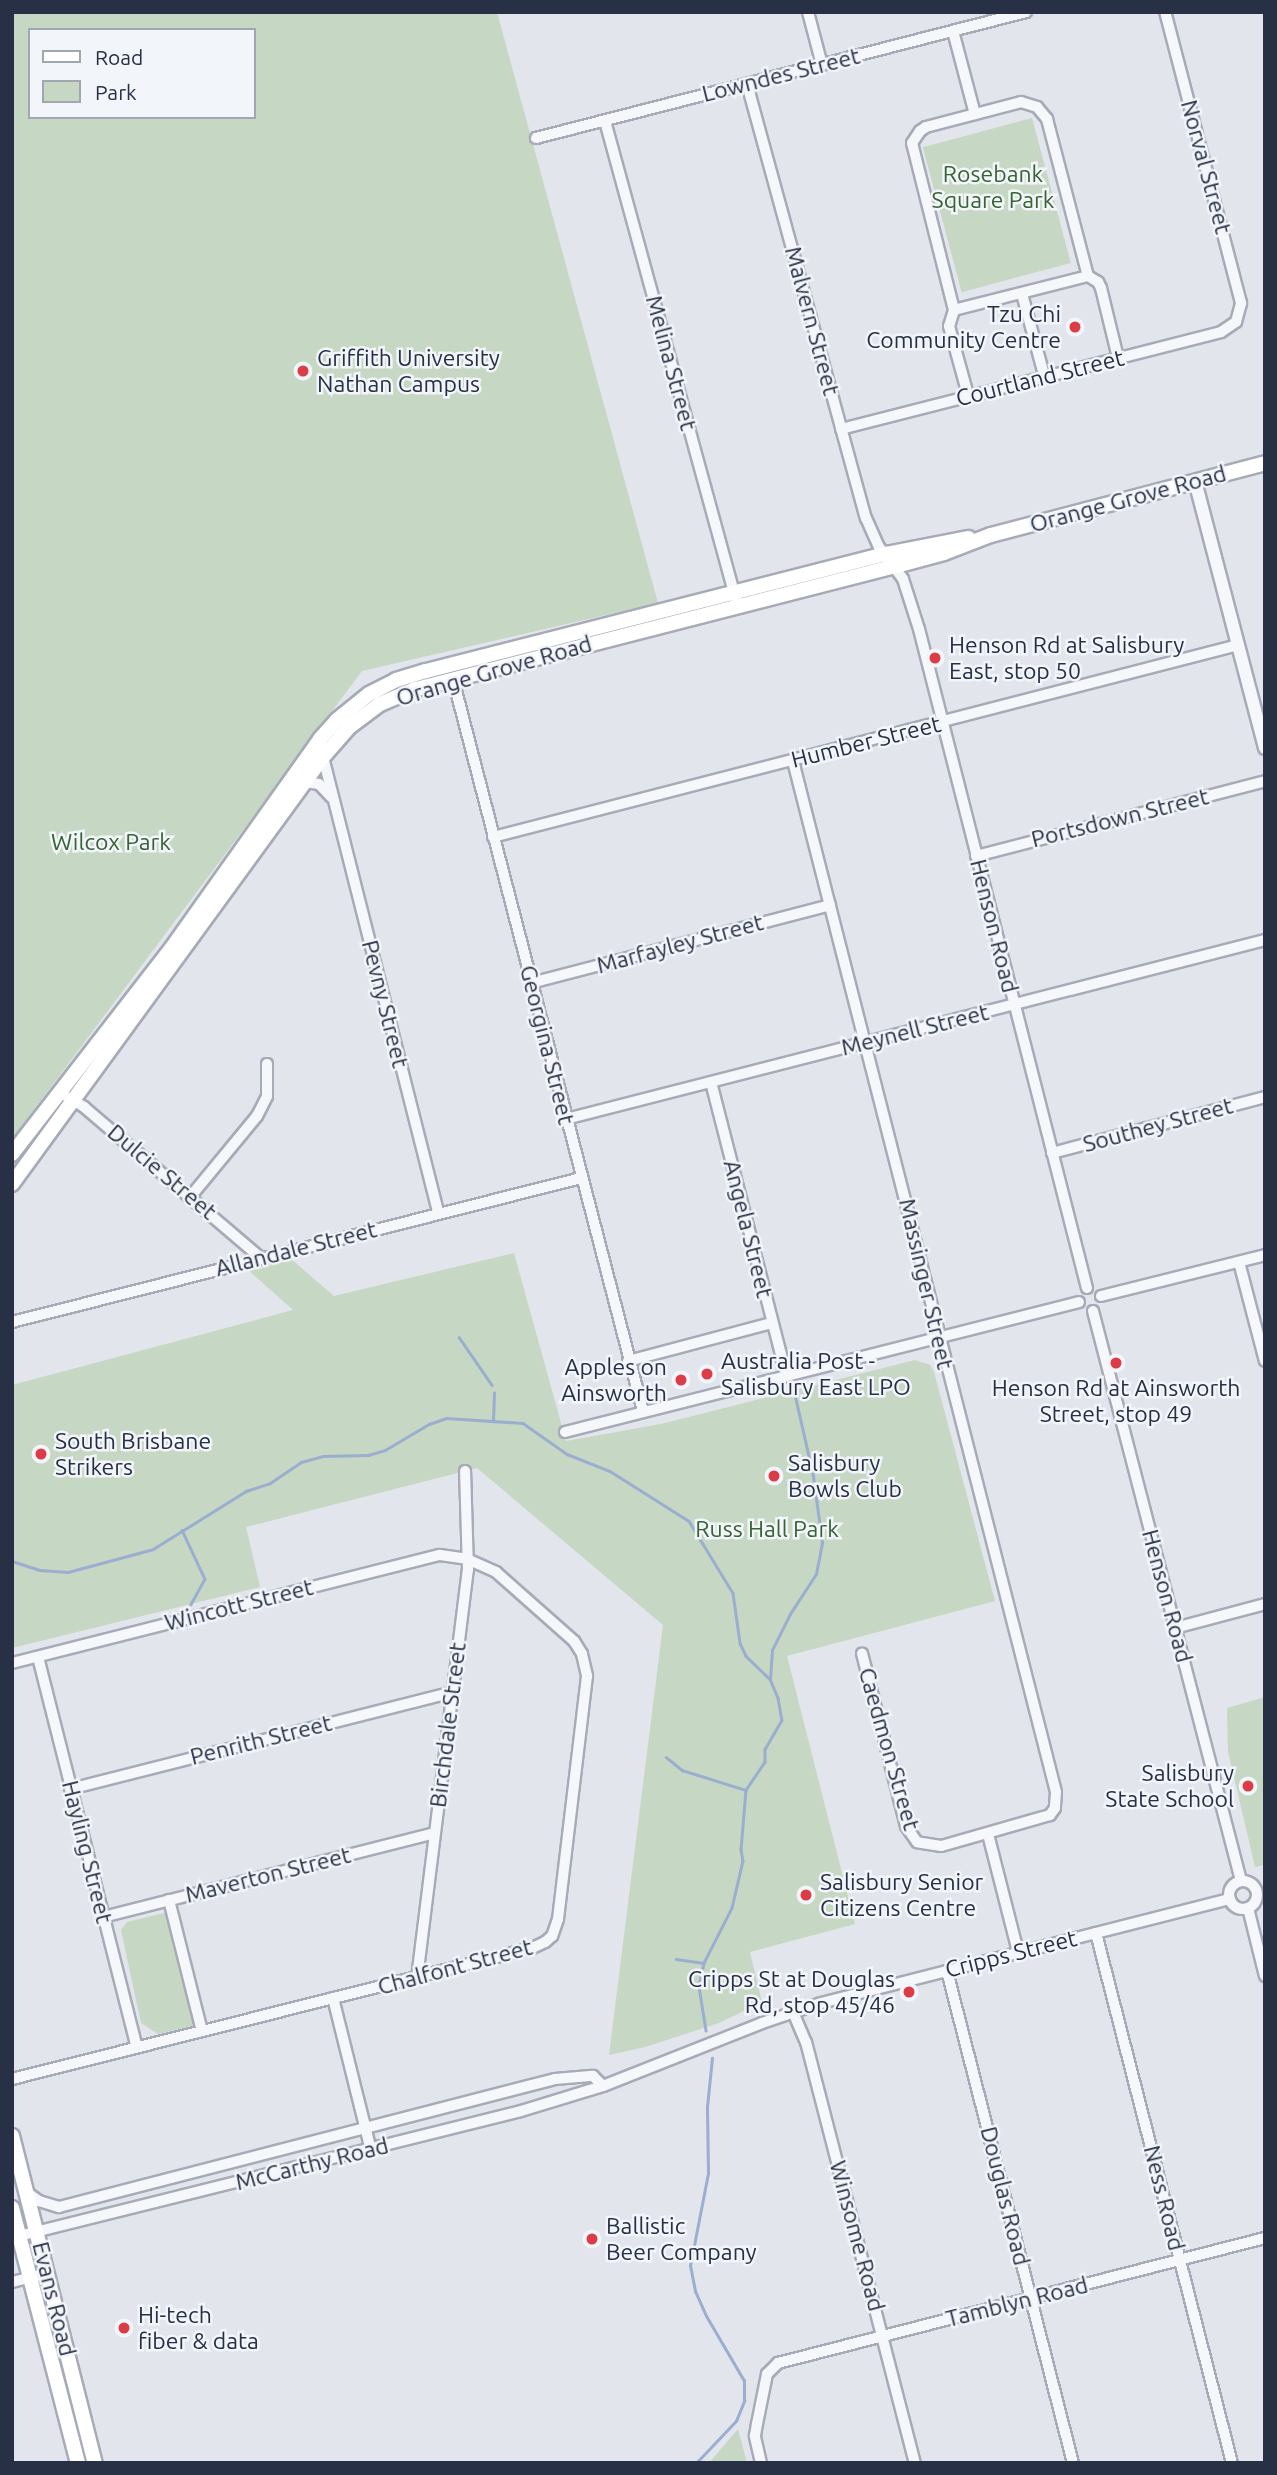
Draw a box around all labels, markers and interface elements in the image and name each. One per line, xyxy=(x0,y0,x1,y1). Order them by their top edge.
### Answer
legend xyxy=(28,28,256,119)
street label: Lowndes Street xyxy=(699,42,863,108)
text: Road xyxy=(95,45,143,69)
text: Park xyxy=(95,80,137,104)
street label: Norval Street xyxy=(1175,97,1237,237)
park label: Rosebank Square Park xyxy=(932,160,1054,214)
street label: Malvern Street xyxy=(779,244,845,398)
street label: Melina Street xyxy=(640,292,702,434)
place label: Tzu Chi Community Centre xyxy=(866,300,1061,354)
marker: Tzu Chi Community Centre xyxy=(1067,319,1083,335)
place label: Griffith University Nathan Campus xyxy=(317,344,500,398)
street label: Courtland Street xyxy=(953,344,1127,412)
marker: Griffith University Nathan Campus xyxy=(295,363,311,379)
street label: Orange Grove Road xyxy=(1027,460,1229,538)
street label: Orange Grove Road xyxy=(393,630,595,712)
place label: Henson Rd at Salisbury East, stop 50 xyxy=(949,631,1184,685)
marker: Henson Rd at Salisbury East, stop 50 xyxy=(927,650,943,666)
street label: Humber Street xyxy=(788,710,944,774)
street label: Portsdown Street xyxy=(1028,783,1212,853)
park label: Wilcox Park xyxy=(51,828,171,856)
street label: Henson Road xyxy=(964,856,1024,996)
street label: Marfayley Street xyxy=(594,908,766,980)
street label: Pevny Street xyxy=(356,937,414,1071)
street label: Georgina Street xyxy=(514,962,580,1128)
street label: Meynell Street xyxy=(838,998,992,1062)
street label: Southey Street xyxy=(1080,1092,1236,1158)
street label: Dulcie Street xyxy=(102,1118,222,1226)
street label: Angela Street xyxy=(718,1157,778,1301)
street label: Massinger Street xyxy=(893,1196,959,1372)
street label: Allandale Street xyxy=(212,1216,380,1282)
place label: Australia Post - Salisbury East LPO xyxy=(721,1347,911,1401)
place label: Apples on Ainsworth xyxy=(561,1353,667,1407)
marker: Henson Rd at Ainsworth Street, stop 49 xyxy=(1108,1355,1124,1371)
marker: Australia Post - Salisbury East LPO xyxy=(699,1366,715,1382)
marker: Apples on Ainsworth xyxy=(673,1372,689,1388)
place label: Henson Rd at Ainsworth Street, stop 49 xyxy=(992,1374,1240,1428)
place label: South Brisbane Strikers xyxy=(55,1427,211,1481)
marker: South Brisbane Strikers xyxy=(33,1446,49,1462)
place label: Salisbury Bowls Club xyxy=(788,1449,902,1503)
marker: Salisbury Bowls Club xyxy=(766,1468,782,1484)
park label: Russ Hall Park xyxy=(695,1515,839,1543)
street label: Henson Road xyxy=(1136,1526,1198,1666)
street label: Wincott Street xyxy=(162,1573,316,1637)
street label: Birchdale Street xyxy=(424,1641,472,1809)
street label: Caedmon Street xyxy=(853,1664,925,1834)
street label: Penrith Street xyxy=(187,1709,335,1771)
place label: Salisbury State School xyxy=(1105,1759,1234,1813)
street label: Hayling Street xyxy=(56,1778,118,1926)
marker: Salisbury State School xyxy=(1240,1778,1256,1794)
street label: Maverton Street xyxy=(182,1841,354,1909)
place label: Salisbury Senior Citizens Centre xyxy=(820,1868,983,1922)
marker: Salisbury Senior Citizens Centre xyxy=(798,1887,814,1903)
street label: Cripps Street xyxy=(942,1924,1080,1984)
street label: Chalfont Street xyxy=(375,1933,535,2001)
place label: Cripps St at Douglas Rd, stop 45/46 xyxy=(688,1965,895,2019)
marker: Cripps St at Douglas Rd, stop 45/46 xyxy=(901,1984,917,2000)
street label: Douglas Road xyxy=(974,2124,1036,2268)
street label: McCarthy Road xyxy=(233,2132,391,2196)
street label: Ness Road xyxy=(1138,2143,1190,2253)
street label: Winsome Road xyxy=(824,2158,890,2314)
place label: Ballistic Beer Company xyxy=(606,2212,757,2266)
marker: Ballistic Beer Company xyxy=(584,2231,600,2247)
street label: Evans Road xyxy=(26,2239,82,2359)
street label: Tamblyn Road xyxy=(943,2271,1091,2333)
place label: Hi-tech fiber & data xyxy=(138,2301,259,2355)
marker: Hi-tech fiber & data xyxy=(116,2320,132,2336)

